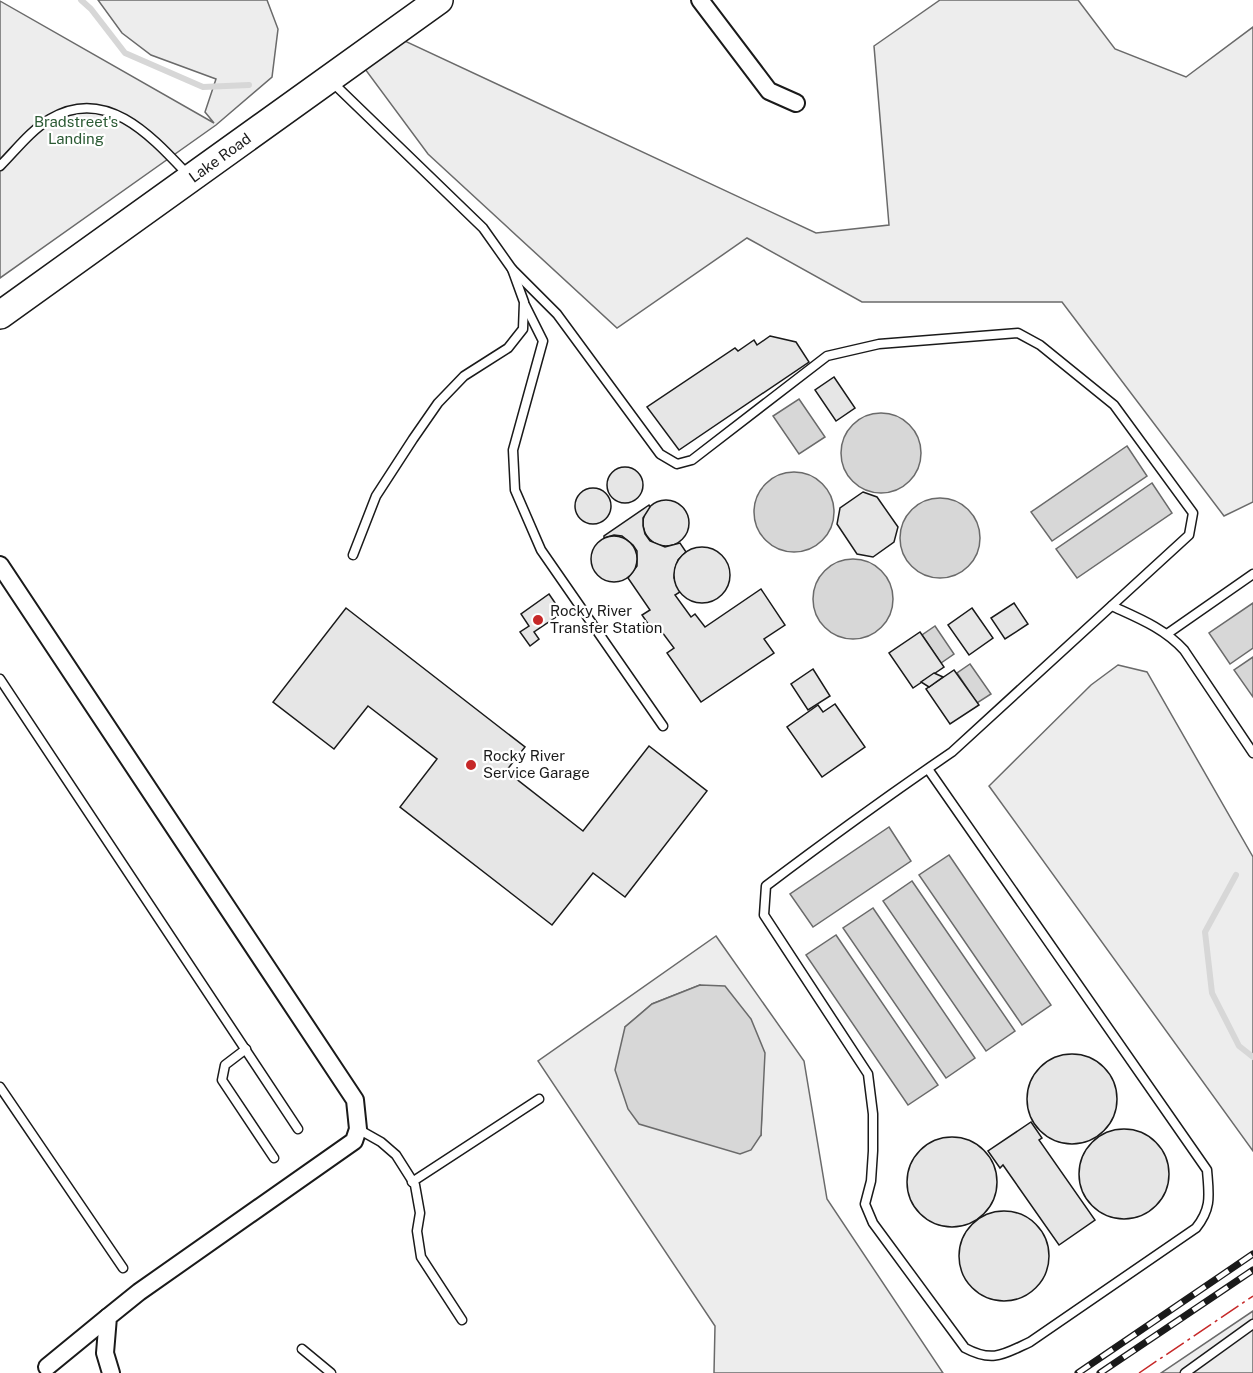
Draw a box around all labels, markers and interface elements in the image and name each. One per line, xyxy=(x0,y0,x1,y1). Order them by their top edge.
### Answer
park label: Bradstreet's Landing xyxy=(34,113,118,147)
street label: Lake Road xyxy=(185,129,254,186)
place label: Rocky River Transfer Station xyxy=(550,602,663,636)
marker: Rocky River Transfer Station xyxy=(531,613,545,627)
place label: Rocky River Service Garage xyxy=(483,747,590,781)
marker: Rocky River Service Garage xyxy=(464,758,478,772)

